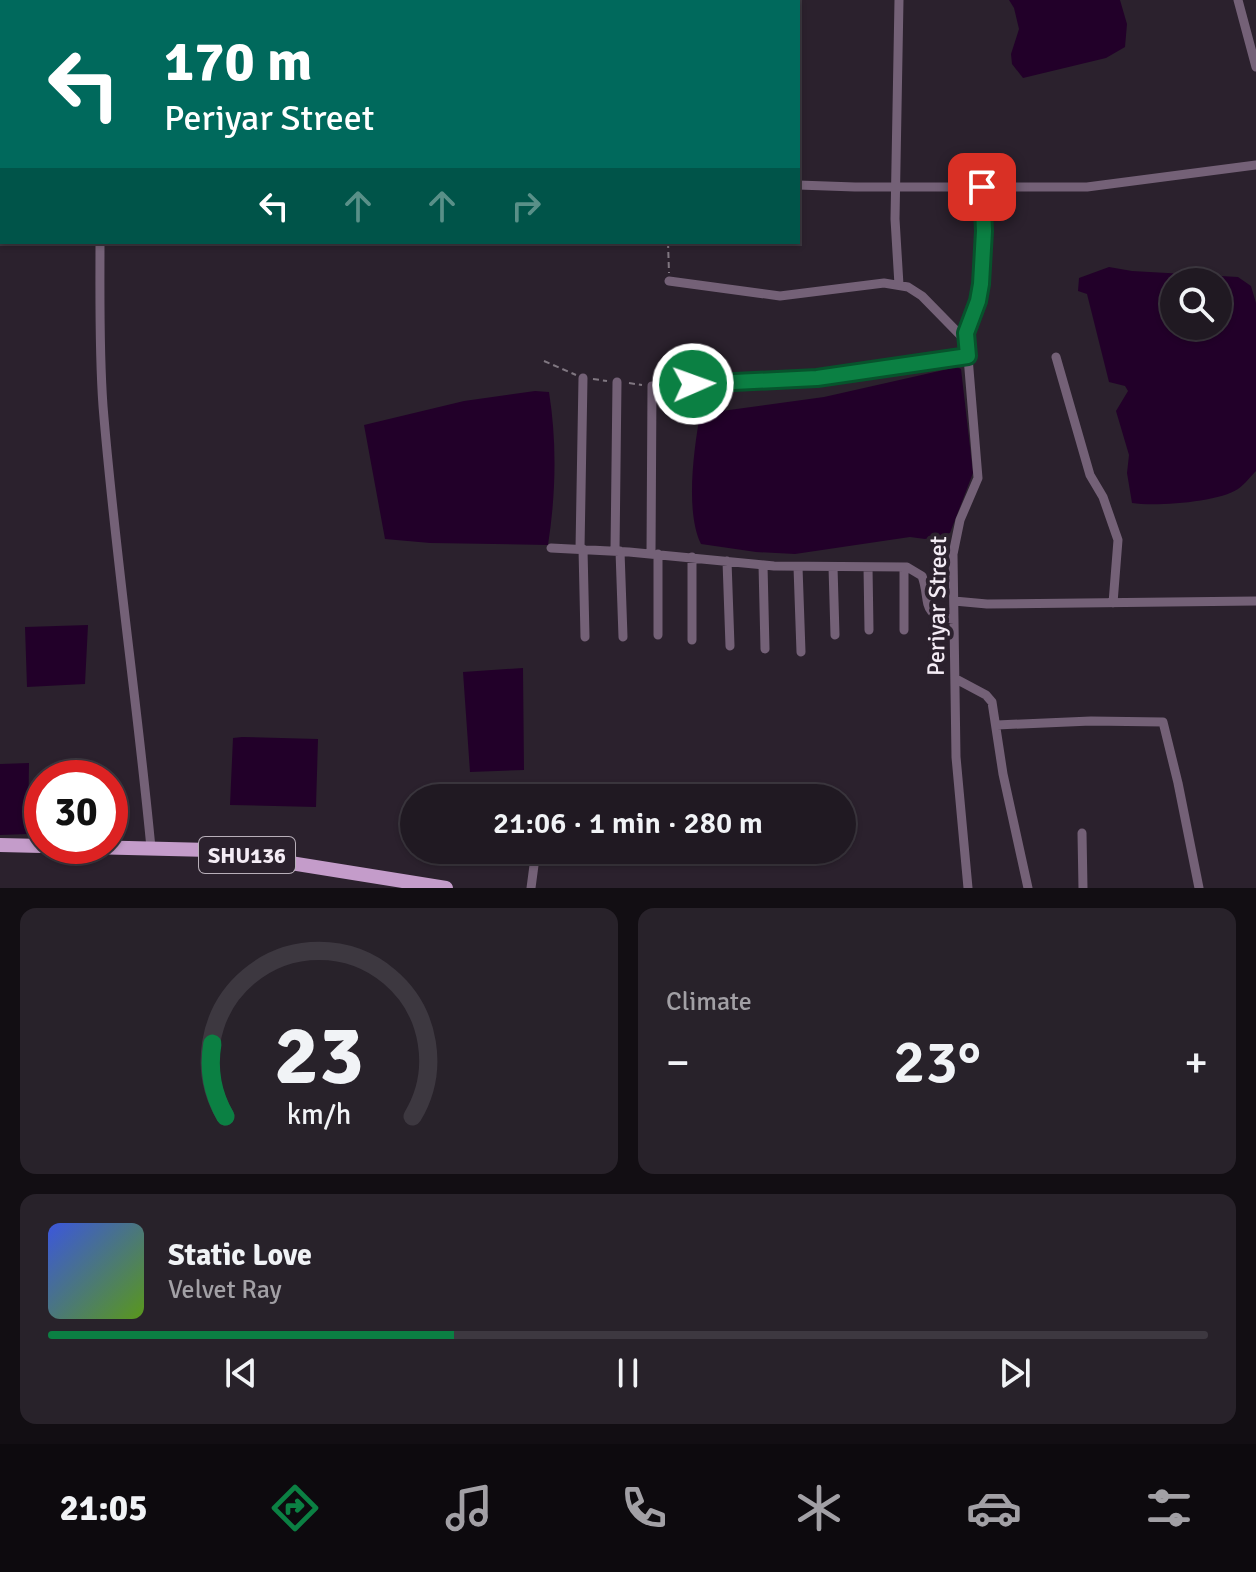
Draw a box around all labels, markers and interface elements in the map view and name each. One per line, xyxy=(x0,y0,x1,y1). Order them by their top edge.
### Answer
text: 170 m xyxy=(164,27,312,96)
icon: left xyxy=(32,32,136,136)
text: Periyar Street xyxy=(164,96,374,141)
pin xyxy=(948,153,1016,221)
icon: arrive xyxy=(960,165,1004,209)
icon: left xyxy=(252,184,296,228)
icon: ahead xyxy=(336,184,380,228)
icon: ahead xyxy=(420,184,464,228)
icon: right xyxy=(504,184,548,228)
map controls xyxy=(1160,268,1232,340)
button: search xyxy=(1160,268,1232,340)
position arrow xyxy=(651,342,735,426)
street label: Periyar Street xyxy=(921,536,953,676)
speed limit sign: 30 xyxy=(24,760,128,864)
text: 21:06 · 1 min · 280 m xyxy=(493,805,763,842)
road number: SHU136 xyxy=(199,837,295,873)
text: Climate xyxy=(666,986,752,1018)
text: 23 xyxy=(274,1005,364,1107)
text: 23° xyxy=(893,1026,981,1100)
text: − xyxy=(666,1036,690,1090)
text: + xyxy=(1184,1036,1208,1090)
text: km/h xyxy=(287,1097,351,1132)
text: Static Love xyxy=(168,1237,312,1274)
text: Velvet Ray xyxy=(168,1274,282,1306)
icon: previous xyxy=(219,1351,263,1395)
icon: pause xyxy=(606,1351,650,1395)
icon: next xyxy=(993,1351,1037,1395)
icon: directions xyxy=(267,1480,323,1536)
icon: music xyxy=(441,1480,497,1536)
icon: phone xyxy=(616,1480,672,1536)
icon: climate xyxy=(791,1480,847,1536)
icon: car xyxy=(966,1480,1022,1536)
icon: filters xyxy=(1141,1480,1197,1536)
text: 21:05 xyxy=(59,1486,148,1531)

